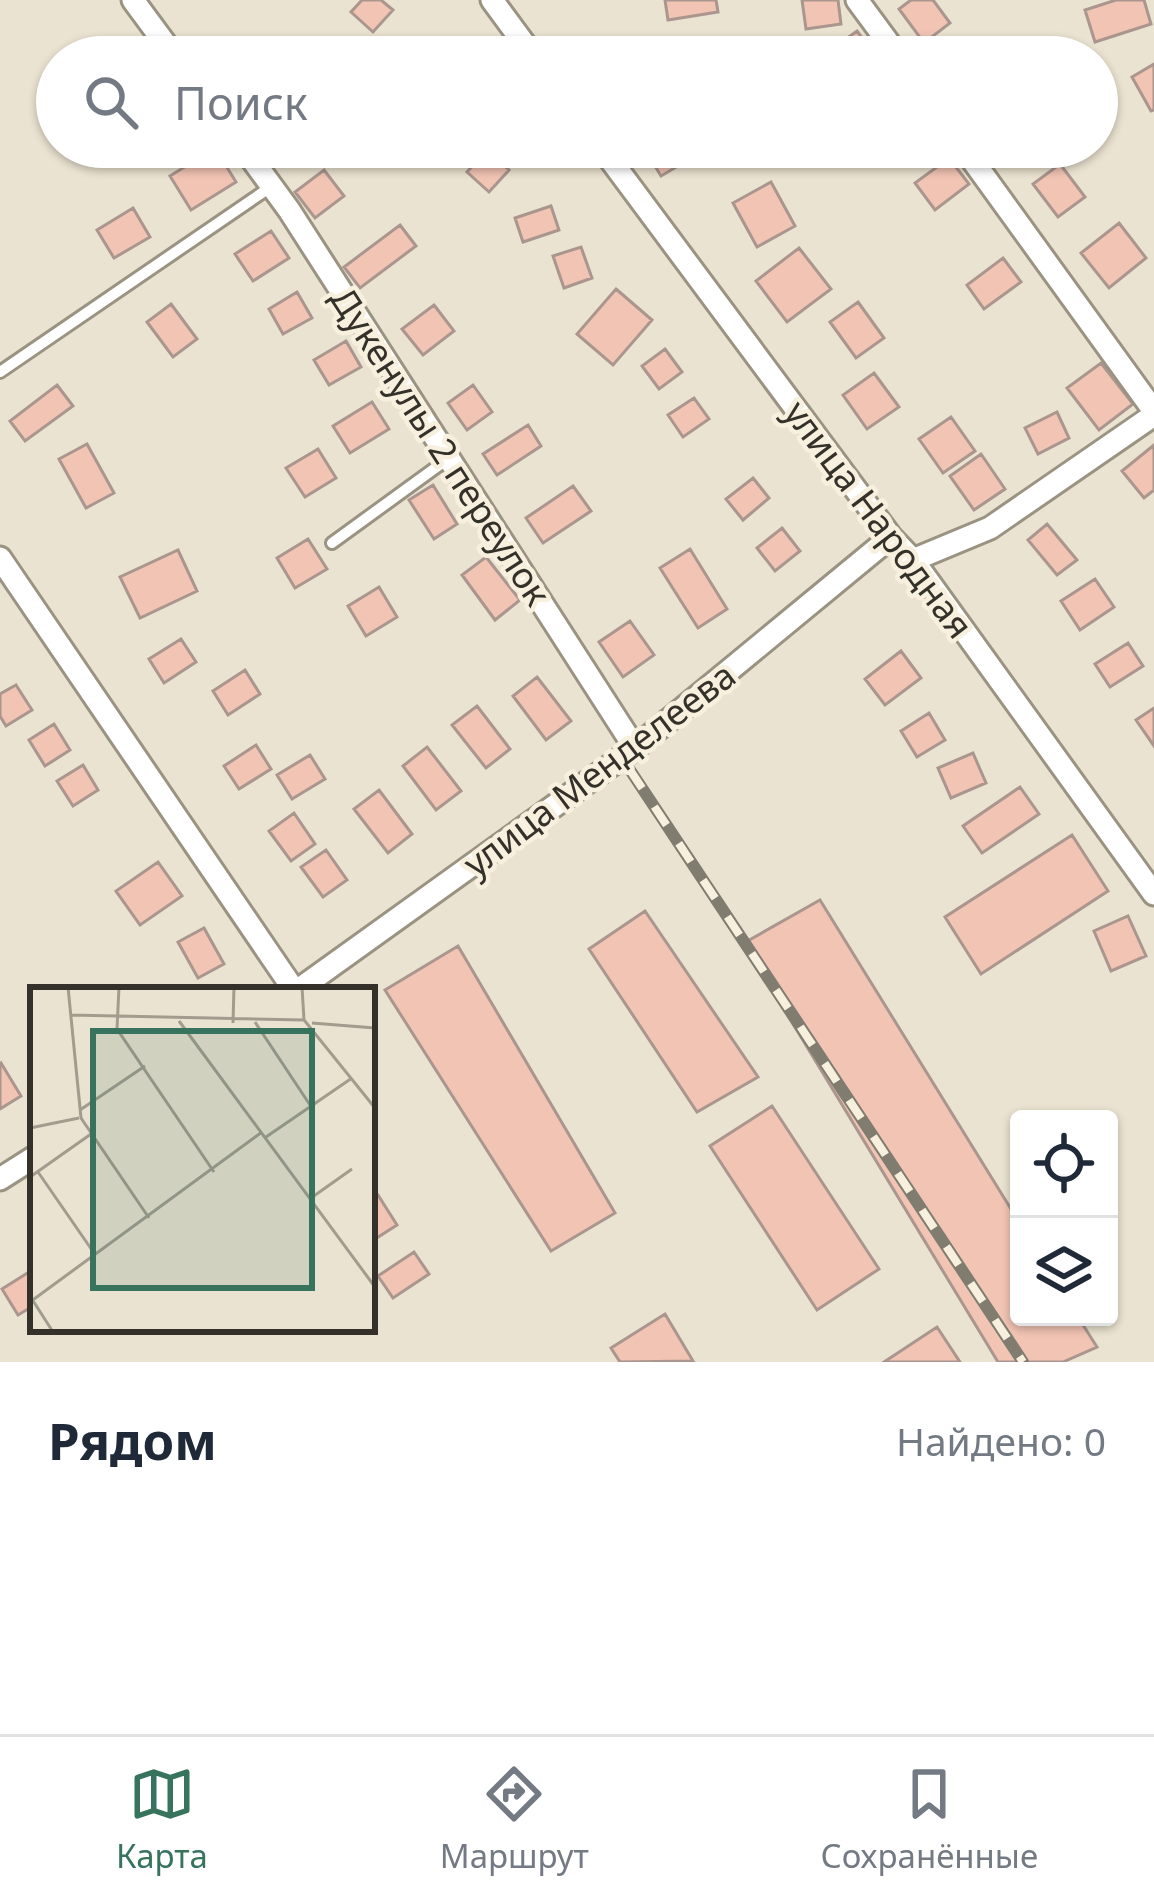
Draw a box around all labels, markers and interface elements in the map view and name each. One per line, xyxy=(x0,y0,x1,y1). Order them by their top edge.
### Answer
search box xyxy=(36,36,1118,168)
icon: search xyxy=(78,69,144,135)
text: Поиск xyxy=(174,72,308,133)
street label: Дукенулы 2 переулок xyxy=(319,277,563,615)
street label: улица Народная xyxy=(773,390,985,648)
street label: улица Менделеева xyxy=(453,650,745,888)
inset map xyxy=(30,987,375,1332)
map controls xyxy=(1010,1110,1118,1326)
button: locate xyxy=(1010,1110,1118,1218)
button: layers xyxy=(1010,1218,1118,1326)
text: Рядом xyxy=(48,1405,217,1475)
text: Найдено: 0 xyxy=(896,1414,1106,1467)
tab: Карта xyxy=(116,1761,208,1878)
tab: Маршрут xyxy=(440,1761,589,1878)
tab: Сохранённые xyxy=(821,1761,1038,1878)

